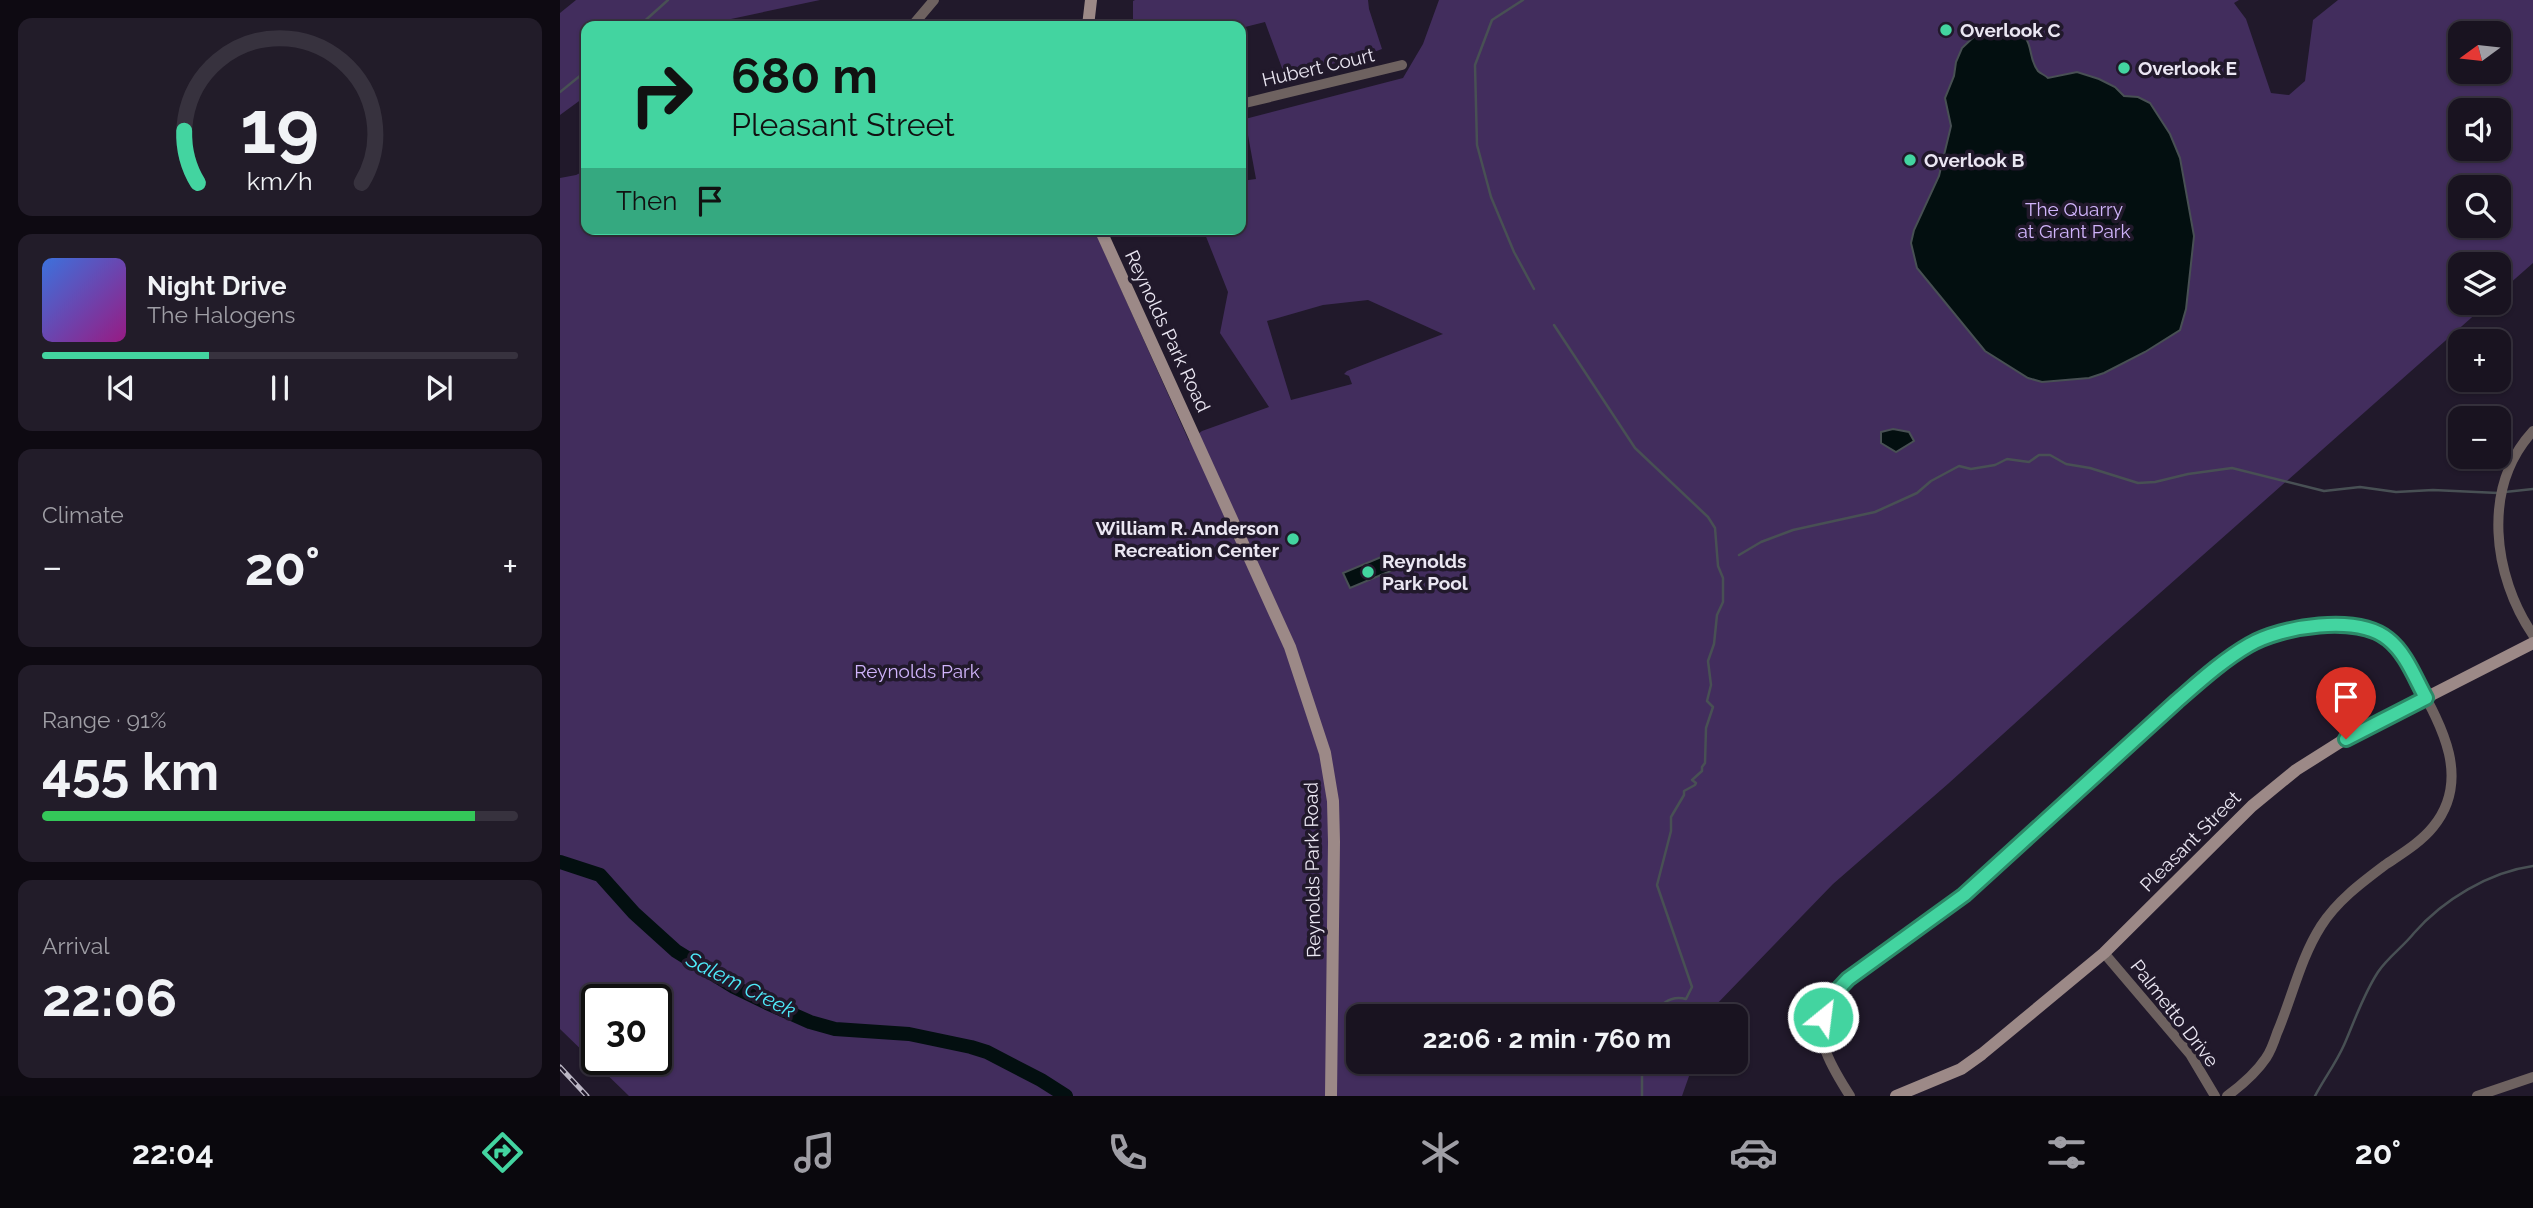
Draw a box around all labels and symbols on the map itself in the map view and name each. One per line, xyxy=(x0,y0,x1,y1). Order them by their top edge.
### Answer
place label: Overlook C xyxy=(1960,19,2060,41)
north arrow xyxy=(2448,21,2511,84)
marker: Overlook C xyxy=(1938,22,1954,38)
street label: Hubert Court xyxy=(1260,43,1377,91)
place label: Overlook E xyxy=(2138,57,2237,79)
marker: Overlook E xyxy=(2116,60,2132,76)
place label: Overlook B xyxy=(1924,149,2024,171)
marker: Overlook B xyxy=(1902,152,1918,168)
park label: The Quarry at Grant Park xyxy=(2017,198,2131,242)
street label: Reynolds Park Road xyxy=(1121,247,1215,415)
place label: William R. Anderson Recreation Center xyxy=(1096,517,1280,561)
marker: William R. Anderson Recreation Center xyxy=(1285,531,1301,547)
place label: Reynolds Park Pool xyxy=(1382,550,1469,594)
marker: Reynolds Park Pool xyxy=(1360,564,1376,580)
park label: Reynolds Park xyxy=(854,660,980,682)
pin xyxy=(2316,667,2376,739)
street label: Reynolds Park Road xyxy=(1299,782,1325,958)
street label: Pleasant Street xyxy=(2135,786,2245,896)
water label: Salem Creek xyxy=(681,946,800,1023)
street label: Palmetto Drive xyxy=(2126,955,2224,1071)
position arrow xyxy=(1786,980,1860,1054)
speed limit sign: 30 xyxy=(581,984,672,1075)

